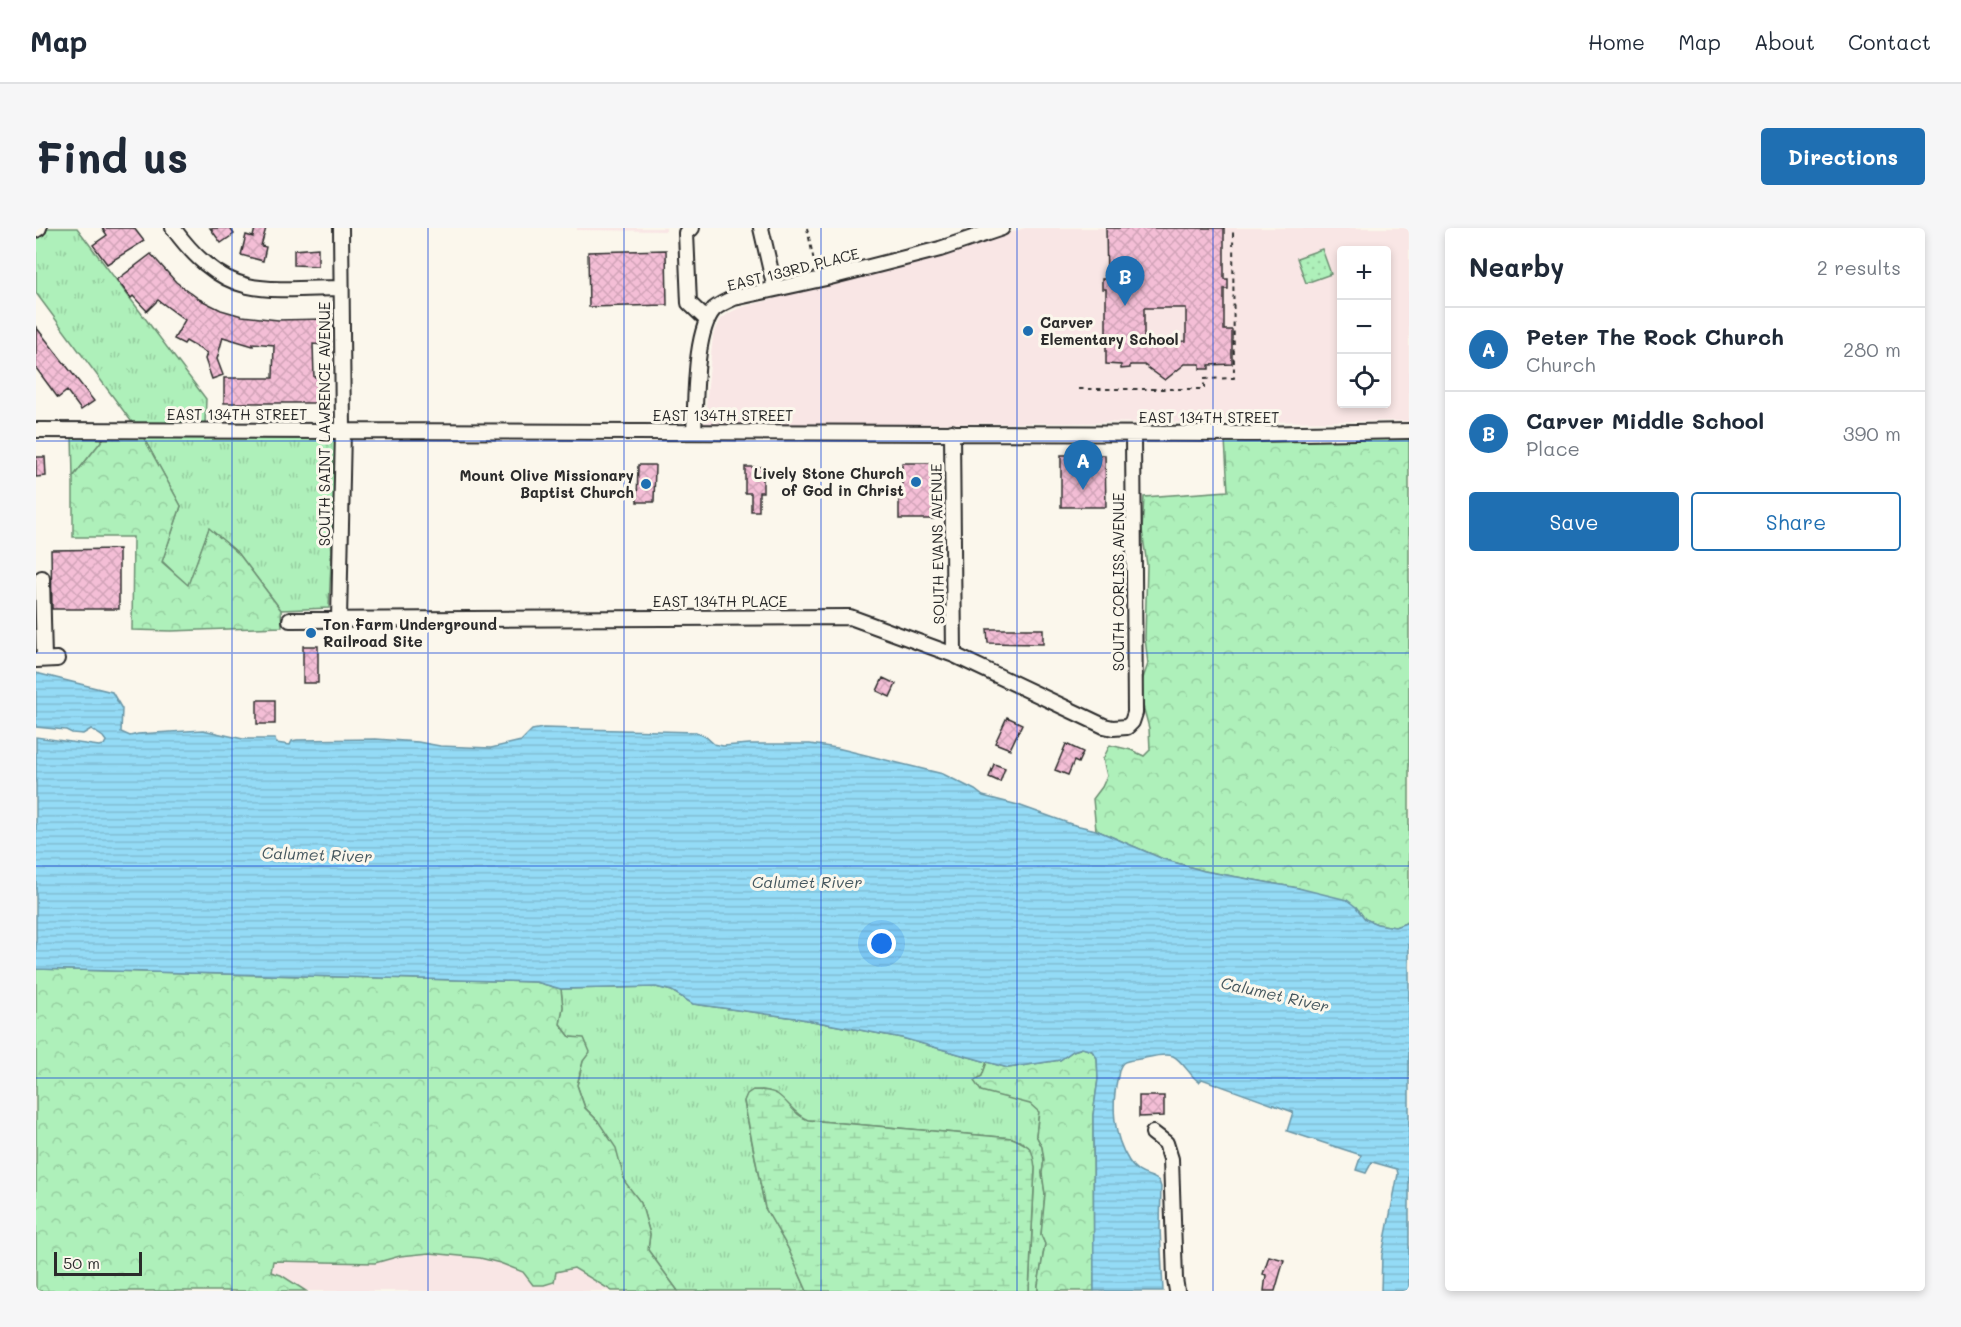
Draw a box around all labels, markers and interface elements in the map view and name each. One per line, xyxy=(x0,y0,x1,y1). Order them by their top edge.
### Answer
text: Map xyxy=(30,23,87,59)
text: Home xyxy=(1588,28,1645,55)
text: Map xyxy=(1678,28,1721,55)
text: About xyxy=(1754,28,1815,55)
text: Contact xyxy=(1848,28,1931,55)
button: Directions xyxy=(1761,128,1925,185)
text: Find us xyxy=(36,129,188,184)
street label: EAST 133RD PLACE xyxy=(725,243,862,295)
map controls xyxy=(1337,246,1391,408)
button: + xyxy=(1337,246,1391,300)
text: Nearby xyxy=(1469,250,1564,284)
text: 2 results xyxy=(1817,254,1901,280)
pin: B xyxy=(1106,256,1144,306)
button: − xyxy=(1337,300,1391,354)
street label: SOUTH SAINT LAWRENCE AVENUE xyxy=(314,301,334,546)
place label: Carver Elementary School xyxy=(1040,312,1179,349)
text: Peter The Rock Church xyxy=(1526,322,1784,351)
marker: Carver Elementary School xyxy=(1021,324,1035,338)
text: A xyxy=(1482,336,1495,362)
text: 280 m xyxy=(1843,336,1901,362)
text: Church xyxy=(1526,351,1596,377)
button: locate xyxy=(1337,354,1391,408)
street label: EAST 134TH STREET xyxy=(167,404,307,424)
street label: EAST 134TH STREET xyxy=(653,405,793,425)
text: Carver Middle School xyxy=(1526,406,1764,435)
street label: EAST 134TH STREET xyxy=(1139,407,1279,427)
text: B xyxy=(1482,420,1495,446)
text: 390 m xyxy=(1843,420,1901,446)
text: Place xyxy=(1526,435,1580,461)
pin: A xyxy=(1064,440,1102,490)
place label: Lively Stone Church of God in Christ xyxy=(754,463,904,500)
street label: SOUTH EVANS AVENUE xyxy=(926,463,948,625)
place label: Mount Olive Missionary Baptist Church xyxy=(459,465,634,502)
marker: Lively Stone Church of God in Christ xyxy=(909,475,923,489)
marker: Mount Olive Missionary Baptist Church xyxy=(639,477,653,491)
street label: SOUTH CORLISS AVENUE xyxy=(1108,492,1128,671)
button: Save xyxy=(1469,492,1679,551)
button: Share xyxy=(1691,492,1901,551)
street label: EAST 134TH PLACE xyxy=(653,591,788,611)
place label: Ton Farm Underground Railroad Site xyxy=(323,614,497,651)
marker: Ton Farm Underground Railroad Site xyxy=(304,626,318,640)
water label: Calumet River xyxy=(261,842,373,866)
water label: Calumet River xyxy=(752,871,862,892)
your location xyxy=(867,929,896,958)
water label: Calumet River xyxy=(1219,971,1331,1017)
scale bar xyxy=(54,1249,142,1276)
text: 50 m xyxy=(63,1252,100,1273)

